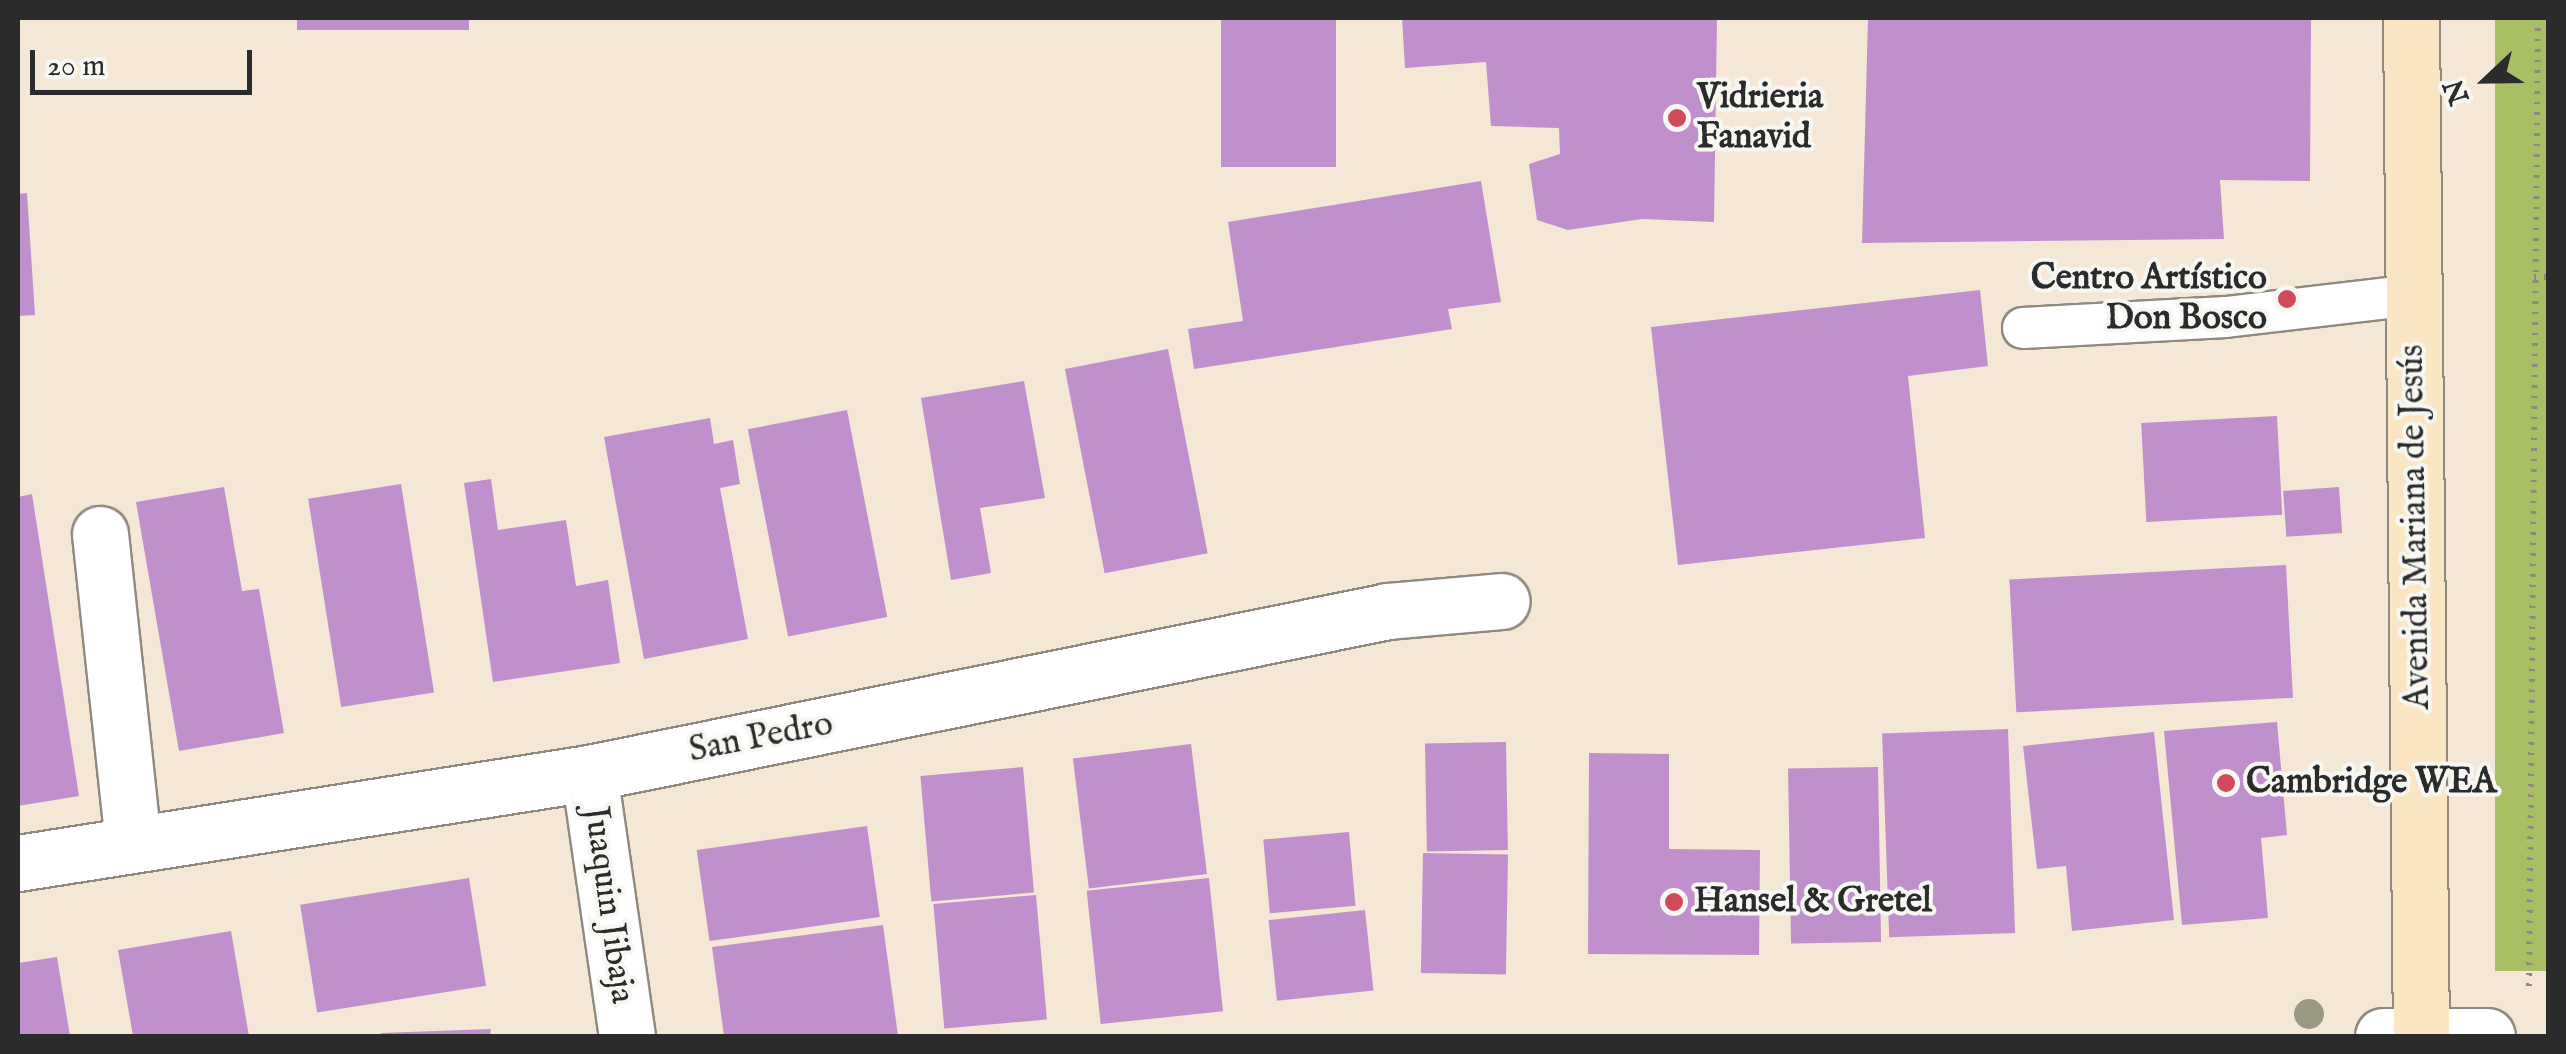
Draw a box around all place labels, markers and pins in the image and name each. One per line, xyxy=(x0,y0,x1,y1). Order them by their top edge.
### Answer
place label: Vidrieria Fanavid xyxy=(1697,77,1823,159)
marker: Vidrieria Fanavid xyxy=(1666,107,1688,129)
place label: Centro Artístico Don Bosco xyxy=(2031,258,2267,340)
marker: Centro Artístico Don Bosco xyxy=(2276,288,2298,310)
place label: Cambridge WEA xyxy=(2246,762,2496,804)
marker: Cambridge WEA xyxy=(2215,772,2237,794)
place label: Hansel & Gretel xyxy=(1694,881,1932,923)
marker: Hansel & Gretel xyxy=(1663,891,1685,913)

